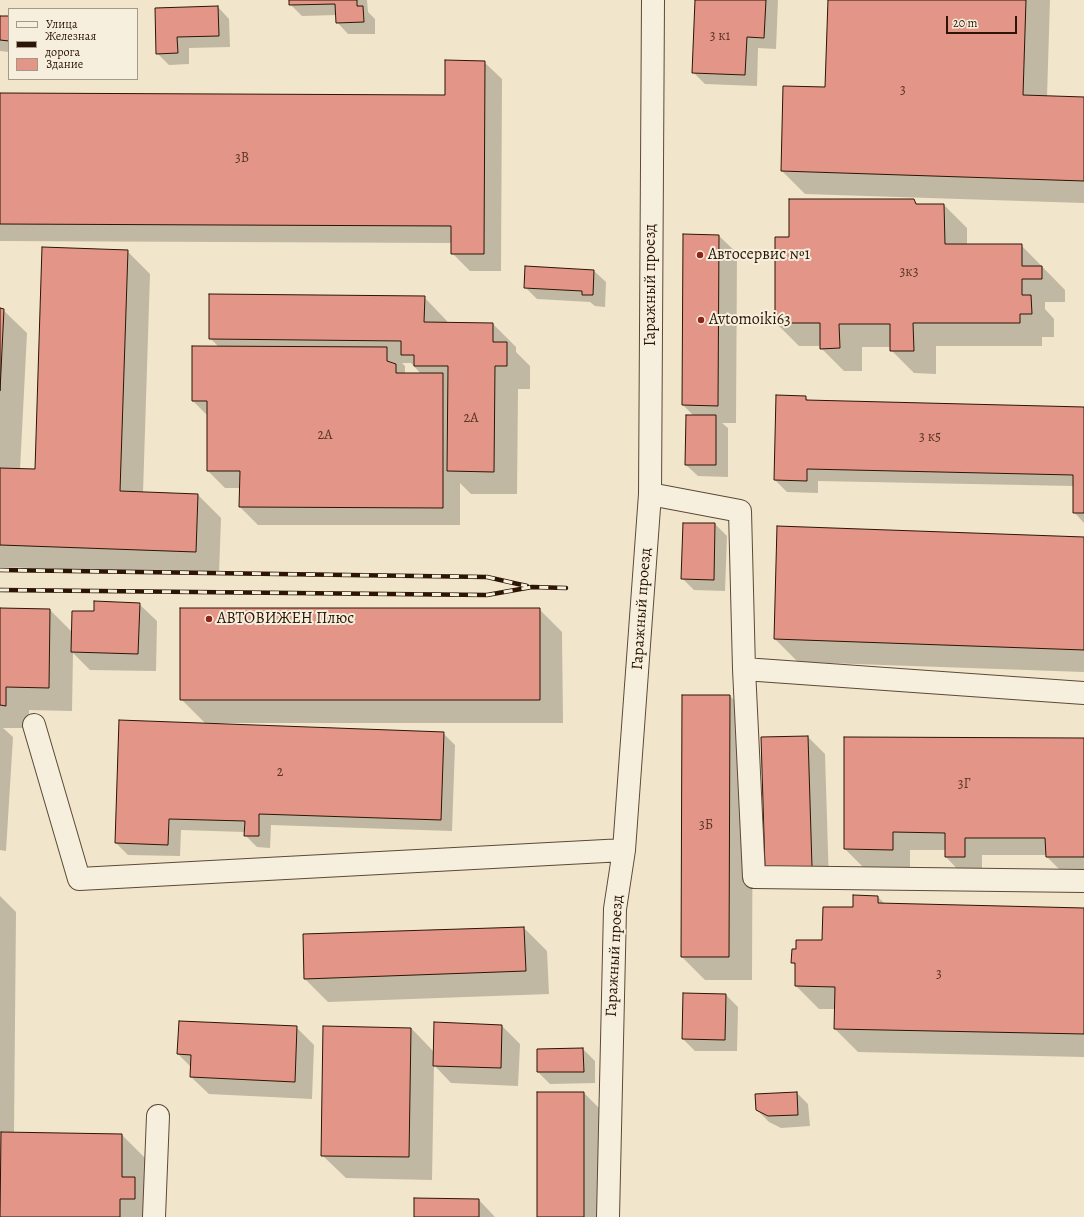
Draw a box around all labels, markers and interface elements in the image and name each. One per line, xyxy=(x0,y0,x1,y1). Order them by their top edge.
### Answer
legend xyxy=(8,8,138,80)
scale bar xyxy=(948,8,1019,34)
text: 20 m xyxy=(953,15,977,31)
text: Улица xyxy=(46,16,77,32)
text: Железная дорога xyxy=(45,28,96,60)
house number: 3 к1 xyxy=(710,29,730,45)
text: Здание xyxy=(46,56,83,72)
house number: 3 xyxy=(900,83,906,99)
house number: 3В xyxy=(235,151,249,167)
street label: Гаражный проезд xyxy=(641,224,661,346)
place label: Автосервис №1 xyxy=(708,245,810,265)
marker: Автосервис №1 xyxy=(695,250,705,260)
house number: 3к3 xyxy=(900,265,918,281)
place label: Avtomoiki63 xyxy=(709,310,791,330)
marker: Avtomoiki63 xyxy=(696,315,706,325)
house number: 2А xyxy=(464,411,478,427)
house number: 2А xyxy=(318,428,332,444)
house number: 3 к5 xyxy=(919,430,941,446)
street label: Гаражный проезд xyxy=(628,547,656,671)
place label: АВТОВИЖЕН Плюс xyxy=(217,609,354,629)
marker: АВТОВИЖЕН Плюс xyxy=(204,614,214,624)
house number: 2 xyxy=(277,765,283,781)
house number: 3Г xyxy=(958,777,970,793)
house number: 3Б xyxy=(699,818,713,834)
street label: Гаражный проезд xyxy=(602,894,628,1018)
house number: 3 xyxy=(936,967,942,983)

